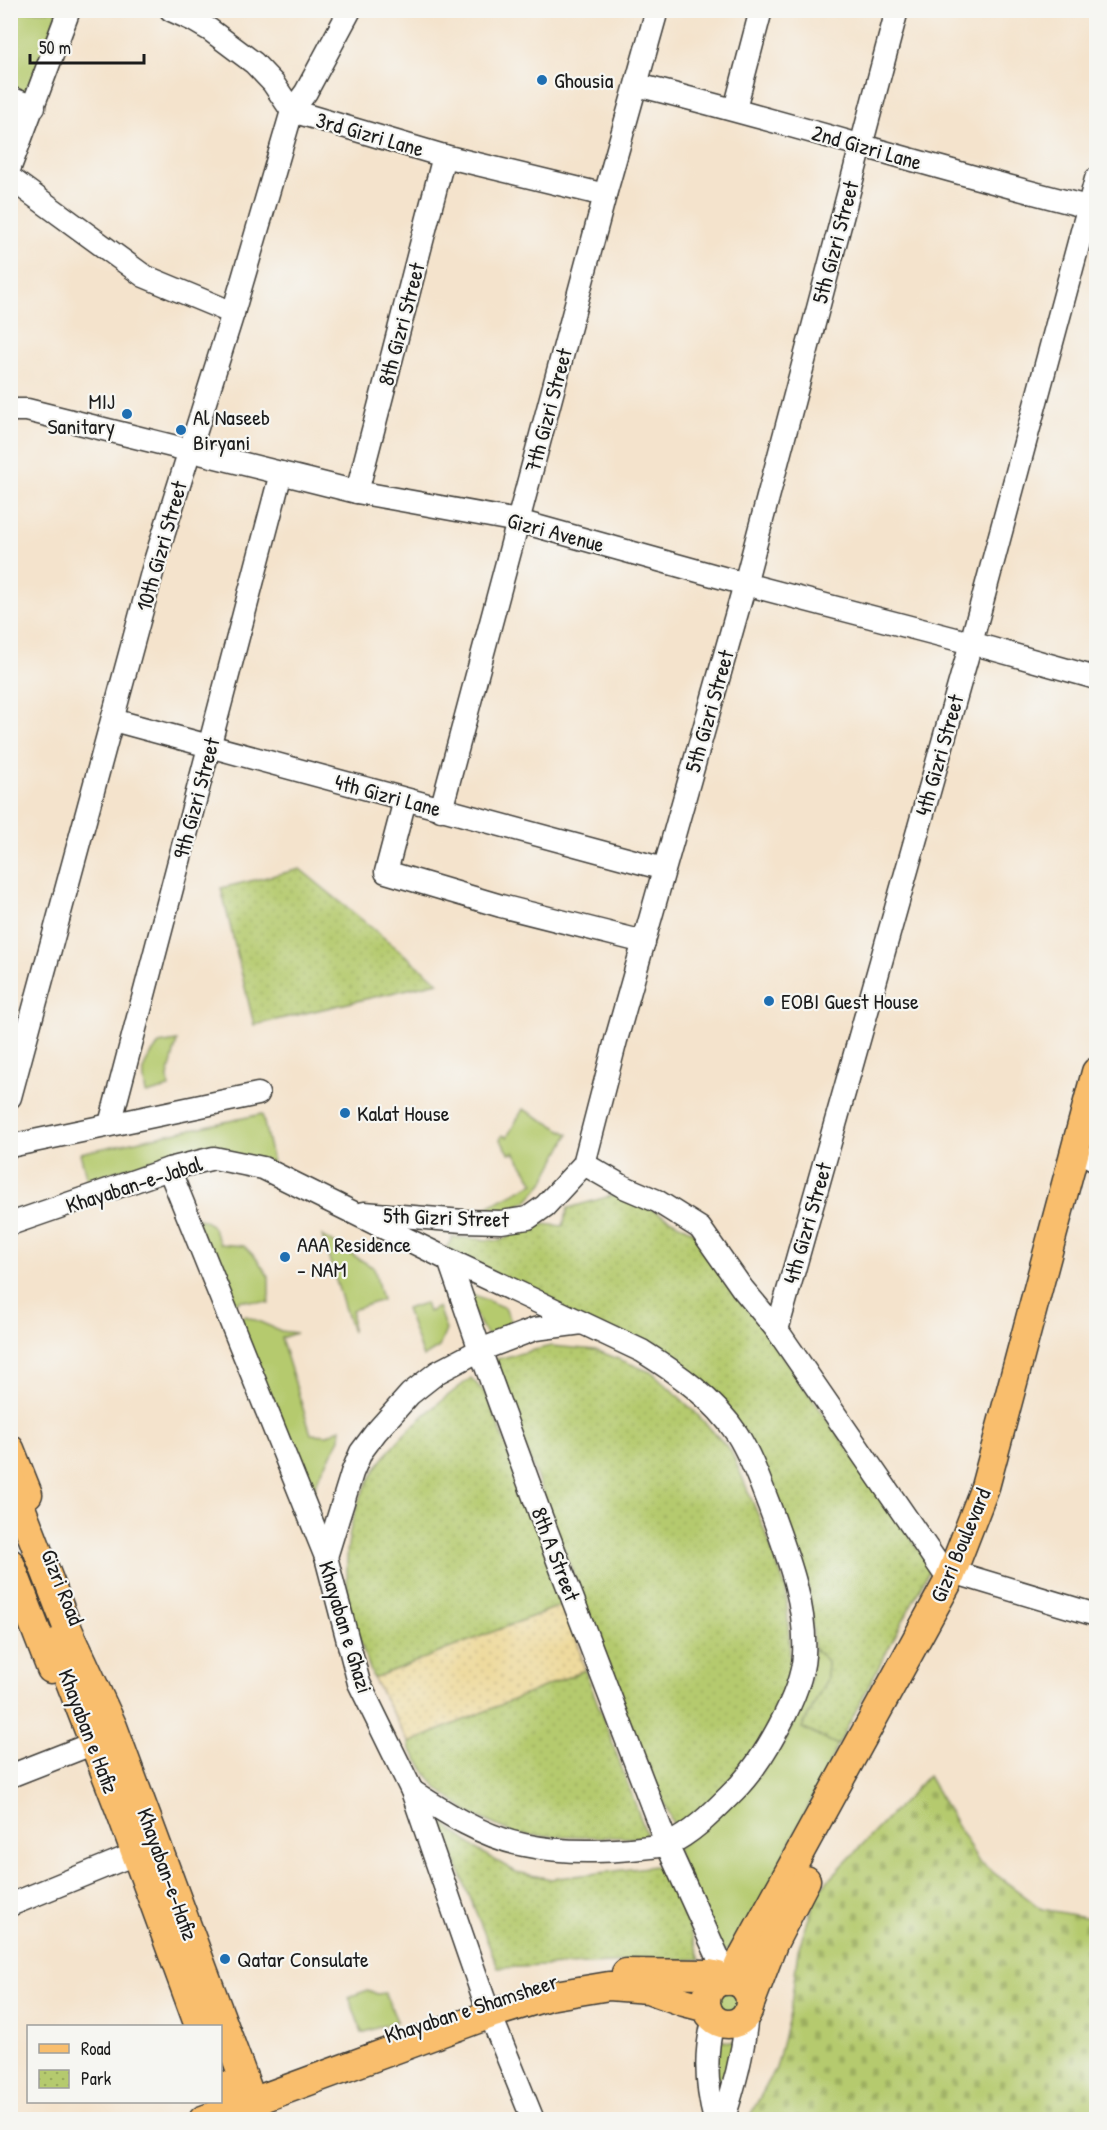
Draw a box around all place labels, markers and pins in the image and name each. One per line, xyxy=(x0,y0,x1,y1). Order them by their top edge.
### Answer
place label: Ghousia xyxy=(554,65,614,95)
marker: Ghousia xyxy=(535,73,549,87)
place label: MIJ Sanitary xyxy=(47,386,115,441)
place label: Al Naseeb Biryani xyxy=(193,402,270,457)
marker: MIJ Sanitary xyxy=(120,407,134,421)
marker: Al Naseeb Biryani xyxy=(174,423,188,437)
place label: EOBI Guest House xyxy=(781,986,919,1016)
marker: EOBI Guest House xyxy=(762,994,776,1008)
place label: Kalat House xyxy=(357,1098,450,1128)
marker: Kalat House xyxy=(338,1106,352,1120)
place label: AAA Residence - NAM xyxy=(297,1229,411,1284)
marker: AAA Residence - NAM xyxy=(278,1250,292,1264)
place label: Qatar Consulate xyxy=(237,1944,369,1974)
marker: Qatar Consulate xyxy=(218,1952,232,1966)

